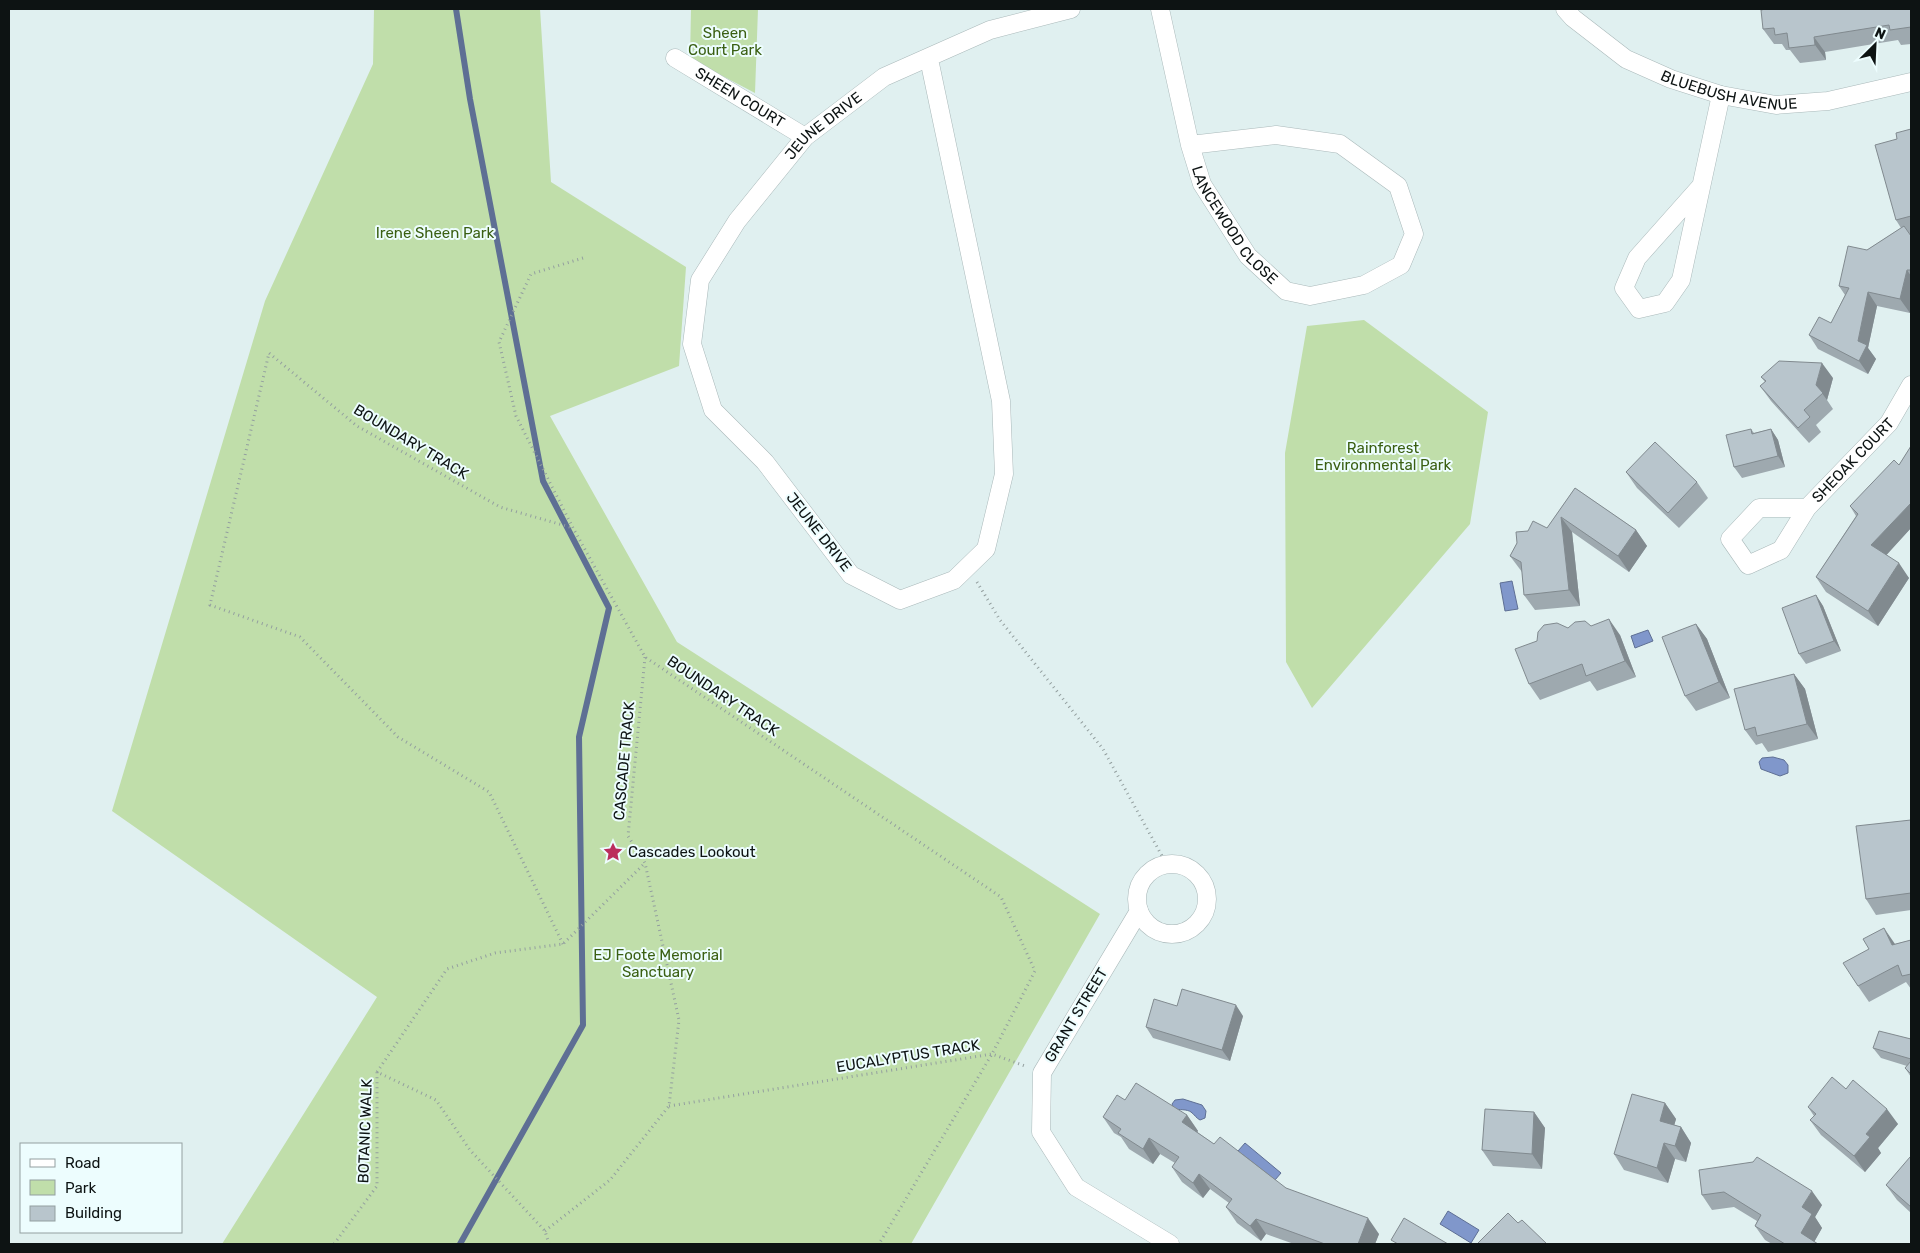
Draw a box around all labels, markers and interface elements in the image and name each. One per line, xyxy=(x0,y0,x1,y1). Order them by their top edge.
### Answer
north arrow xyxy=(1850,20,1900,70)
park label: Sheen Court Park xyxy=(688,24,762,59)
text: N xyxy=(1872,24,1888,43)
street label: SHEEN COURT xyxy=(692,63,788,132)
street label: BLUEBUSH AVENUE xyxy=(1658,67,1798,114)
street label: JEUNE DRIVE xyxy=(781,88,865,163)
street label: LANCEWOOD CLOSE xyxy=(1188,164,1281,288)
park label: Irene Sheen Park xyxy=(376,224,494,242)
street label: BOUNDARY TRACK xyxy=(350,401,472,483)
street label: SHEOAK COURT xyxy=(1808,414,1898,506)
park label: Rainforest Environmental Park xyxy=(1315,439,1452,474)
street label: JEUNE DRIVE xyxy=(783,489,855,575)
street label: BOUNDARY TRACK xyxy=(664,652,782,740)
street label: CASCADE TRACK xyxy=(610,701,638,821)
place icon: Cascades Lookout xyxy=(602,841,624,863)
place label: Cascades Lookout xyxy=(628,843,756,861)
park label: EJ Foote Memorial Sanctuary xyxy=(593,946,723,981)
street label: GRANT STREET xyxy=(1041,964,1111,1066)
street label: EUCALYPTUS TRACK xyxy=(835,1036,981,1076)
street label: BOTANIC WALK xyxy=(354,1078,376,1184)
legend xyxy=(20,1143,182,1233)
text: Road xyxy=(65,1154,101,1172)
text: Park xyxy=(65,1179,96,1197)
text: Building xyxy=(65,1204,122,1222)

